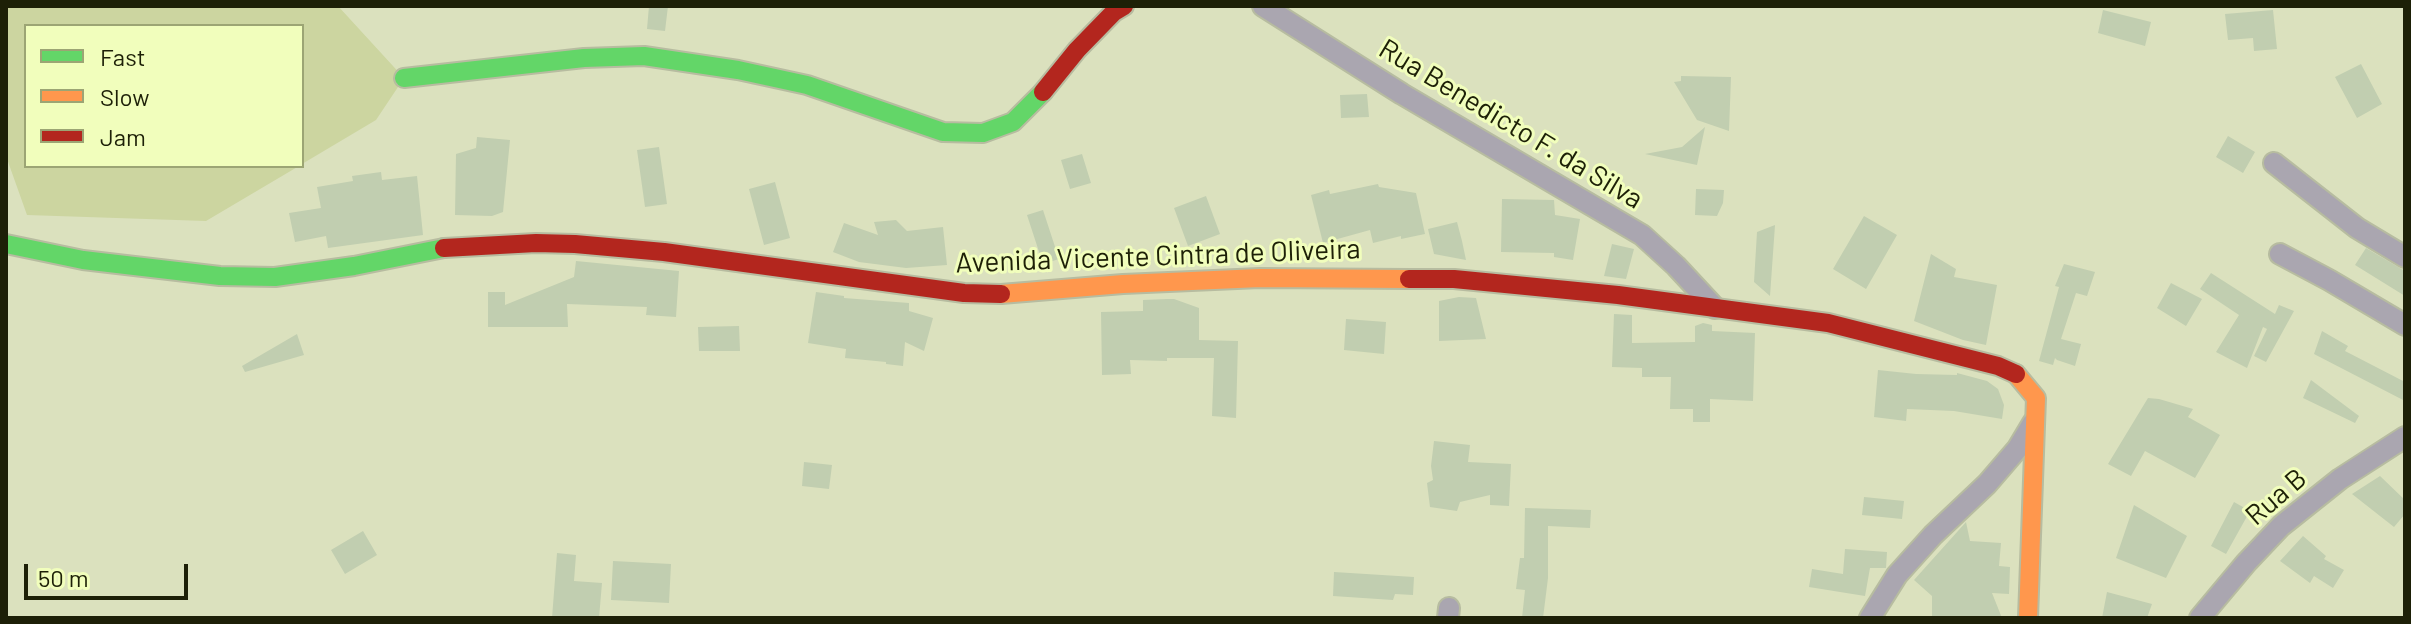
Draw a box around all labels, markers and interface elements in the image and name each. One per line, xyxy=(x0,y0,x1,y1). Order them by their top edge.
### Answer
legend xyxy=(24,24,304,168)
street label: Rua Benedicto F. da Silva xyxy=(1373,32,1649,216)
text: Fast xyxy=(100,42,145,71)
text: Slow xyxy=(100,82,149,111)
text: Jam xyxy=(100,122,146,151)
street label: Avenida Vicente Cintra de Oliveira xyxy=(955,232,1361,280)
street label: Rua B xyxy=(2239,461,2313,533)
scale bar xyxy=(28,548,192,598)
text: 50 m xyxy=(38,563,89,592)

